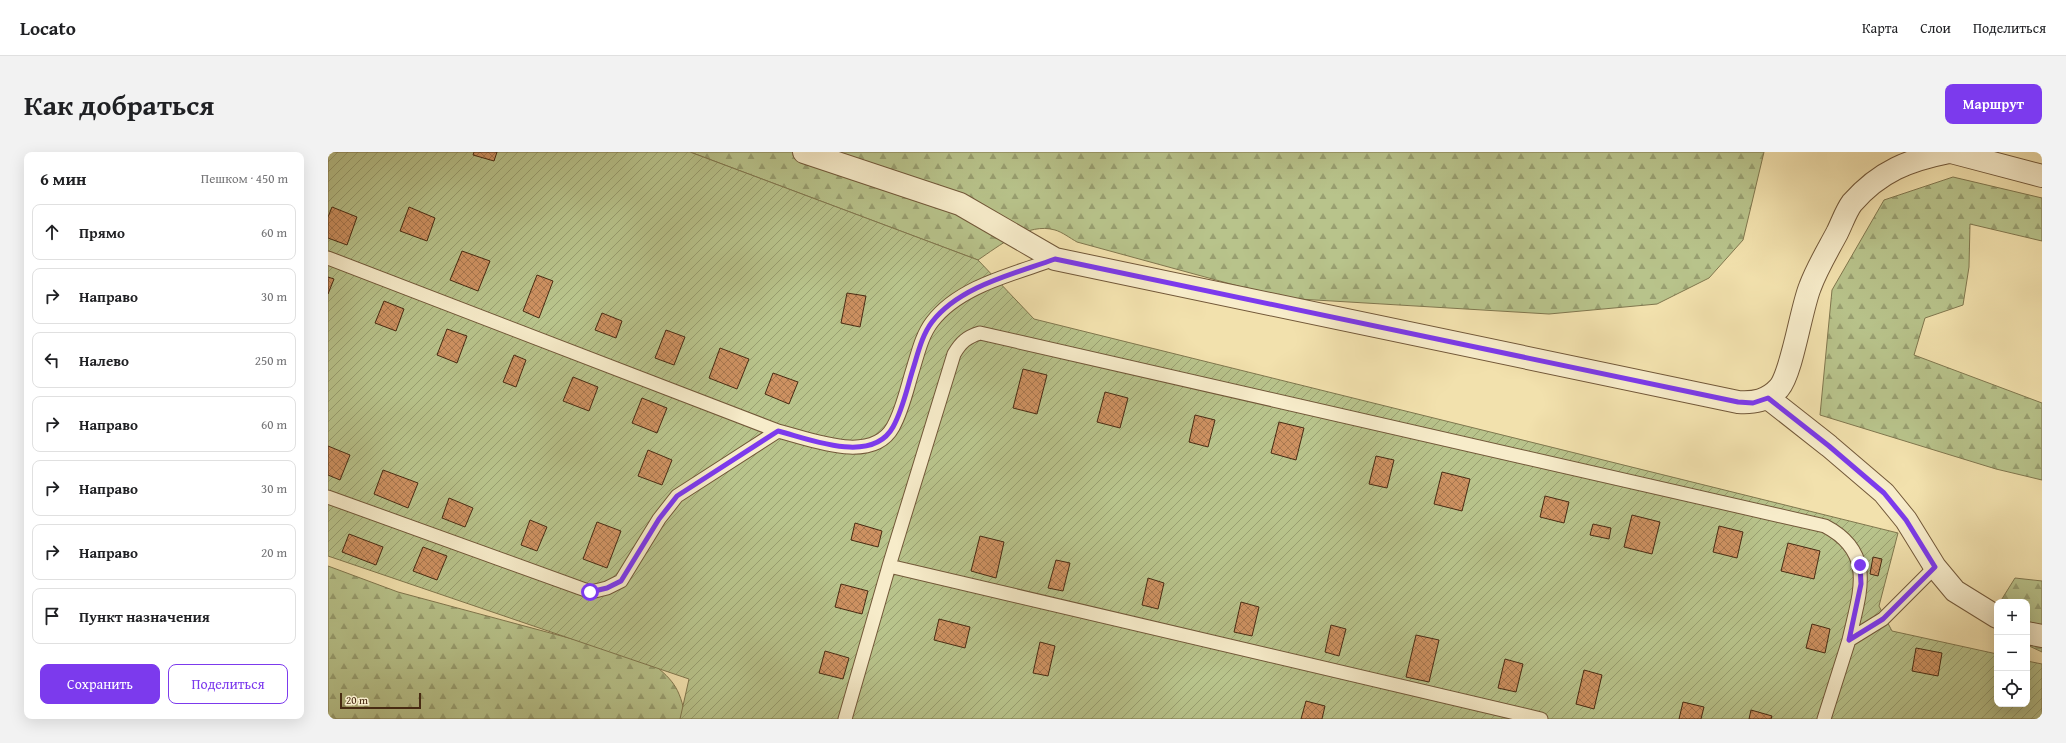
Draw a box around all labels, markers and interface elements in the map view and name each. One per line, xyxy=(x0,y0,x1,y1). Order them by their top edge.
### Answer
text: Locato xyxy=(20,14,76,42)
text: Карта xyxy=(1862,18,1898,38)
text: Слои xyxy=(1920,18,1951,38)
text: Поделиться xyxy=(1973,18,2046,38)
text: Как добраться xyxy=(24,84,214,125)
button: Маршрут xyxy=(1945,84,2042,124)
text: 6 мин xyxy=(40,166,86,191)
text: Пешком · 450 m xyxy=(201,169,288,188)
icon: ahead xyxy=(41,221,63,243)
text: Прямо xyxy=(79,222,125,243)
text: 60 m xyxy=(261,223,287,242)
icon: right xyxy=(41,285,63,307)
text: Направо xyxy=(79,286,138,307)
text: 30 m xyxy=(261,287,287,306)
icon: left xyxy=(41,349,63,371)
text: Налево xyxy=(79,350,129,371)
text: 250 m xyxy=(255,351,287,370)
icon: right xyxy=(41,413,63,435)
text: Направо xyxy=(79,414,138,435)
text: 60 m xyxy=(261,415,287,434)
icon: right xyxy=(41,477,63,499)
text: Направо xyxy=(79,478,138,499)
text: 30 m xyxy=(261,479,287,498)
icon: right xyxy=(41,541,63,563)
text: Направо xyxy=(79,542,138,563)
text: 20 m xyxy=(261,543,287,562)
route end xyxy=(1851,556,1869,574)
route start xyxy=(581,583,599,601)
map controls xyxy=(1994,599,2030,707)
button: + xyxy=(1994,599,2030,635)
icon: arrive xyxy=(41,605,63,627)
text: Пункт назначения xyxy=(79,606,210,627)
button: − xyxy=(1994,635,2030,671)
button: Сохранить xyxy=(40,664,160,704)
button: Поделиться xyxy=(168,664,288,704)
button: locate xyxy=(1994,671,2030,707)
scale bar xyxy=(340,691,421,710)
text: 20 m xyxy=(346,692,368,708)

